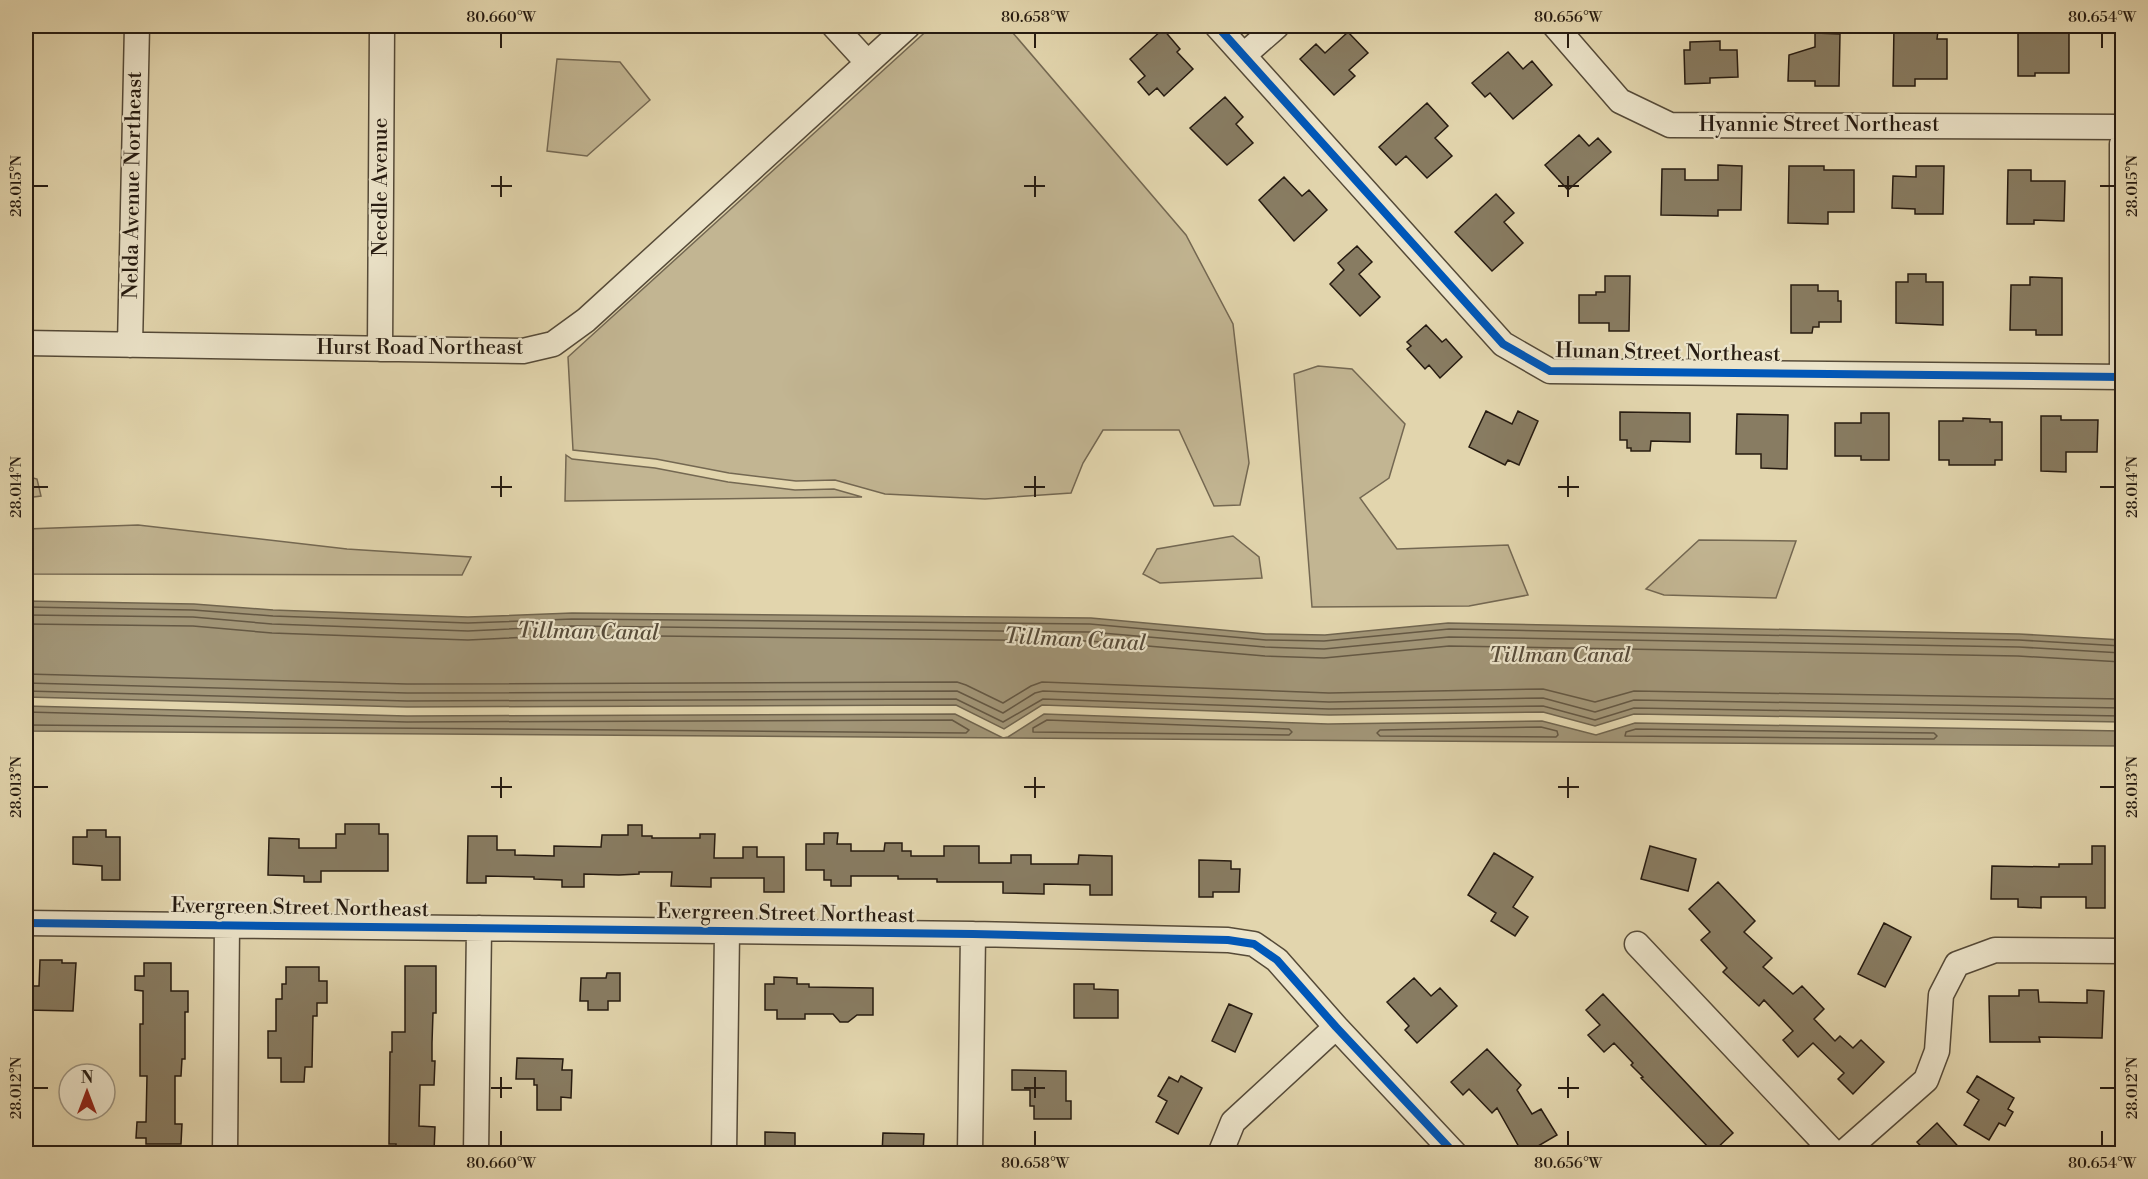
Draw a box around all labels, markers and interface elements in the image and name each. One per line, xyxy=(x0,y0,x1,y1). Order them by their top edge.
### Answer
text: 80.660°W xyxy=(466,8,536,27)
text: 80.658°W xyxy=(1001,8,1069,27)
text: 80.656°W xyxy=(1534,8,1602,27)
text: 80.654°W xyxy=(2068,8,2136,27)
street label: Nelda Avenue Northeast xyxy=(118,70,148,299)
street label: Hyannie Street Northeast xyxy=(1699,112,1940,138)
street label: Needle Avenue xyxy=(368,118,394,256)
text: 28.015°N xyxy=(7,155,26,217)
text: 28.015°N xyxy=(2123,155,2142,217)
street label: Hurst Road Northeast xyxy=(316,335,524,361)
street label: Hunan Street Northeast xyxy=(1555,338,1781,368)
text: 28.014°N xyxy=(7,456,26,518)
text: 28.014°N xyxy=(2123,456,2142,518)
water label: Tillman Canal xyxy=(517,617,659,647)
water label: Tillman Canal xyxy=(1003,623,1147,657)
water label: Tillman Canal xyxy=(1489,642,1631,669)
text: 28.013°N xyxy=(7,756,26,818)
text: 28.013°N xyxy=(2123,756,2142,818)
street label: Evergreen Street Northeast xyxy=(171,893,430,923)
street label: Evergreen Street Northeast xyxy=(657,899,916,929)
text: 28.012°N xyxy=(7,1057,26,1119)
text: 28.012°N xyxy=(2123,1057,2142,1119)
north arrow xyxy=(57,1062,117,1122)
text: N xyxy=(81,1068,94,1088)
text: 80.660°W xyxy=(466,1154,536,1173)
text: 80.658°W xyxy=(1001,1154,1069,1173)
text: 80.656°W xyxy=(1534,1154,1602,1173)
text: 80.654°W xyxy=(2068,1154,2136,1173)

